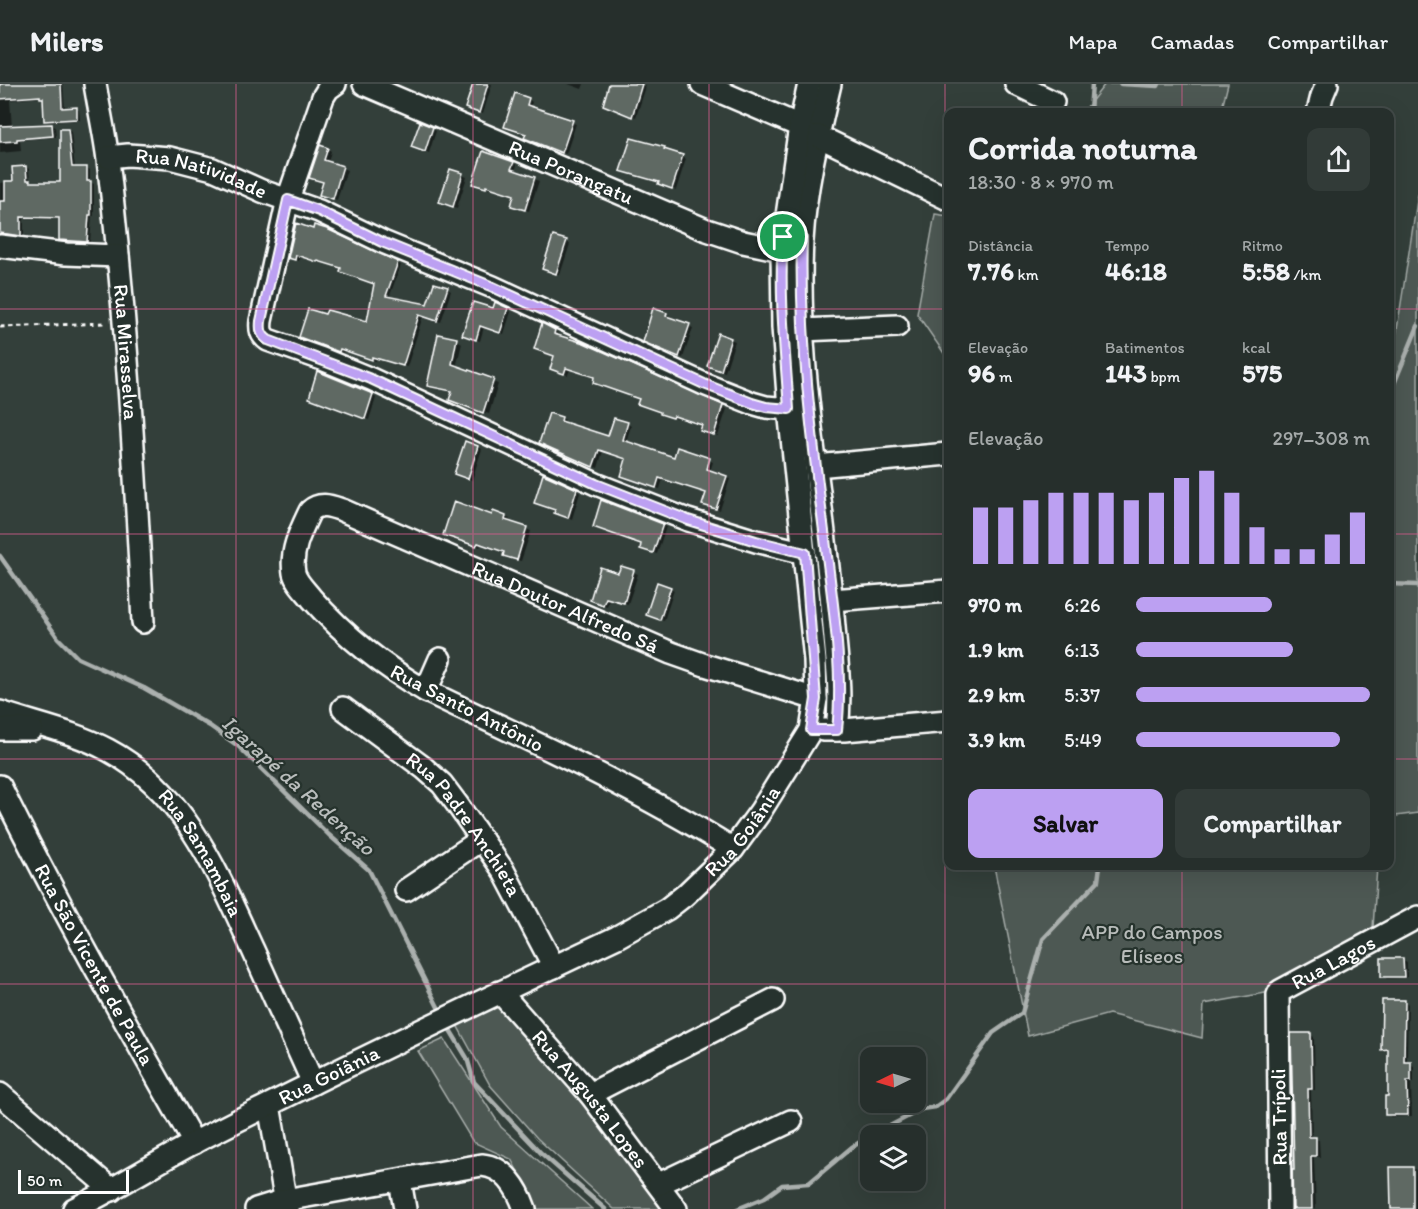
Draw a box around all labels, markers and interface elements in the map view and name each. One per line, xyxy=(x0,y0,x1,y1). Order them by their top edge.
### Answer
text: Milers xyxy=(30,24,104,58)
text: Mapa xyxy=(1069,29,1117,54)
text: Camadas xyxy=(1150,29,1234,54)
text: Compartilhar xyxy=(1267,29,1388,54)
text: Corrida noturna xyxy=(968,128,1197,167)
button: share xyxy=(1307,128,1370,191)
street label: Rua Porangatu xyxy=(505,134,638,210)
street label: Rua Natividade xyxy=(135,143,271,204)
text: 18:30 · 8 × 970 m xyxy=(968,170,1114,194)
pin xyxy=(757,211,808,262)
icon: arrive xyxy=(766,220,799,253)
text: Distância xyxy=(968,236,1033,255)
text: Tempo xyxy=(1105,236,1150,255)
text: Ritmo xyxy=(1242,236,1283,255)
text: 7.76 xyxy=(968,255,1014,287)
text: 46:18 xyxy=(1105,255,1167,287)
text: 5:58 xyxy=(1242,255,1290,287)
text: km xyxy=(1014,265,1039,284)
text: /km xyxy=(1290,265,1321,284)
street label: Rua Mirasselva xyxy=(109,283,144,421)
text: Elevação xyxy=(968,338,1028,357)
text: Batimentos xyxy=(1105,338,1185,357)
text: kcal xyxy=(1242,338,1270,357)
text: 96 xyxy=(968,357,995,389)
text: 143 xyxy=(1105,357,1147,389)
text: 575 xyxy=(1242,357,1282,389)
text: m xyxy=(995,367,1012,386)
text: bpm xyxy=(1147,367,1180,386)
text: Elevação xyxy=(968,426,1043,450)
text: 297–308 m xyxy=(1272,426,1370,450)
street label: Rua Doutor Alfredo Sá xyxy=(468,555,663,658)
text: 970 m xyxy=(968,593,1022,617)
text: 6:26 xyxy=(1064,593,1101,617)
text: 1.9 km xyxy=(968,638,1024,662)
text: 6:13 xyxy=(1064,638,1100,662)
street label: Rua Santo Antônio xyxy=(386,658,548,757)
text: 2.9 km xyxy=(968,683,1025,707)
text: 5:37 xyxy=(1064,683,1100,707)
water label: Igarapé da Redenção xyxy=(216,709,381,862)
text: 3.9 km xyxy=(968,728,1025,752)
text: 5:49 xyxy=(1064,728,1102,752)
street label: Rua Padre Anchieta xyxy=(401,746,528,901)
street label: Rua Goiânia xyxy=(699,781,785,882)
street label: Rua Samambaia xyxy=(153,783,249,921)
button: Salvar xyxy=(968,789,1163,858)
button: Compartilhar xyxy=(1175,789,1370,858)
street label: Rua São Vicente de Paula xyxy=(30,859,160,1070)
park label: APP do Campos Elíseos xyxy=(1081,919,1223,968)
street label: Rua Lagos xyxy=(1287,929,1379,995)
street label: Rua Augusta Lopes xyxy=(527,1024,654,1173)
street label: Rua Goiânia xyxy=(274,1039,383,1110)
north arrow xyxy=(860,1047,926,1113)
map controls xyxy=(860,1047,926,1191)
street label: Rua Trípoli xyxy=(1265,1068,1292,1166)
button: layers xyxy=(860,1125,926,1191)
scale bar xyxy=(18,1167,129,1194)
text: 50 m xyxy=(27,1171,62,1190)

